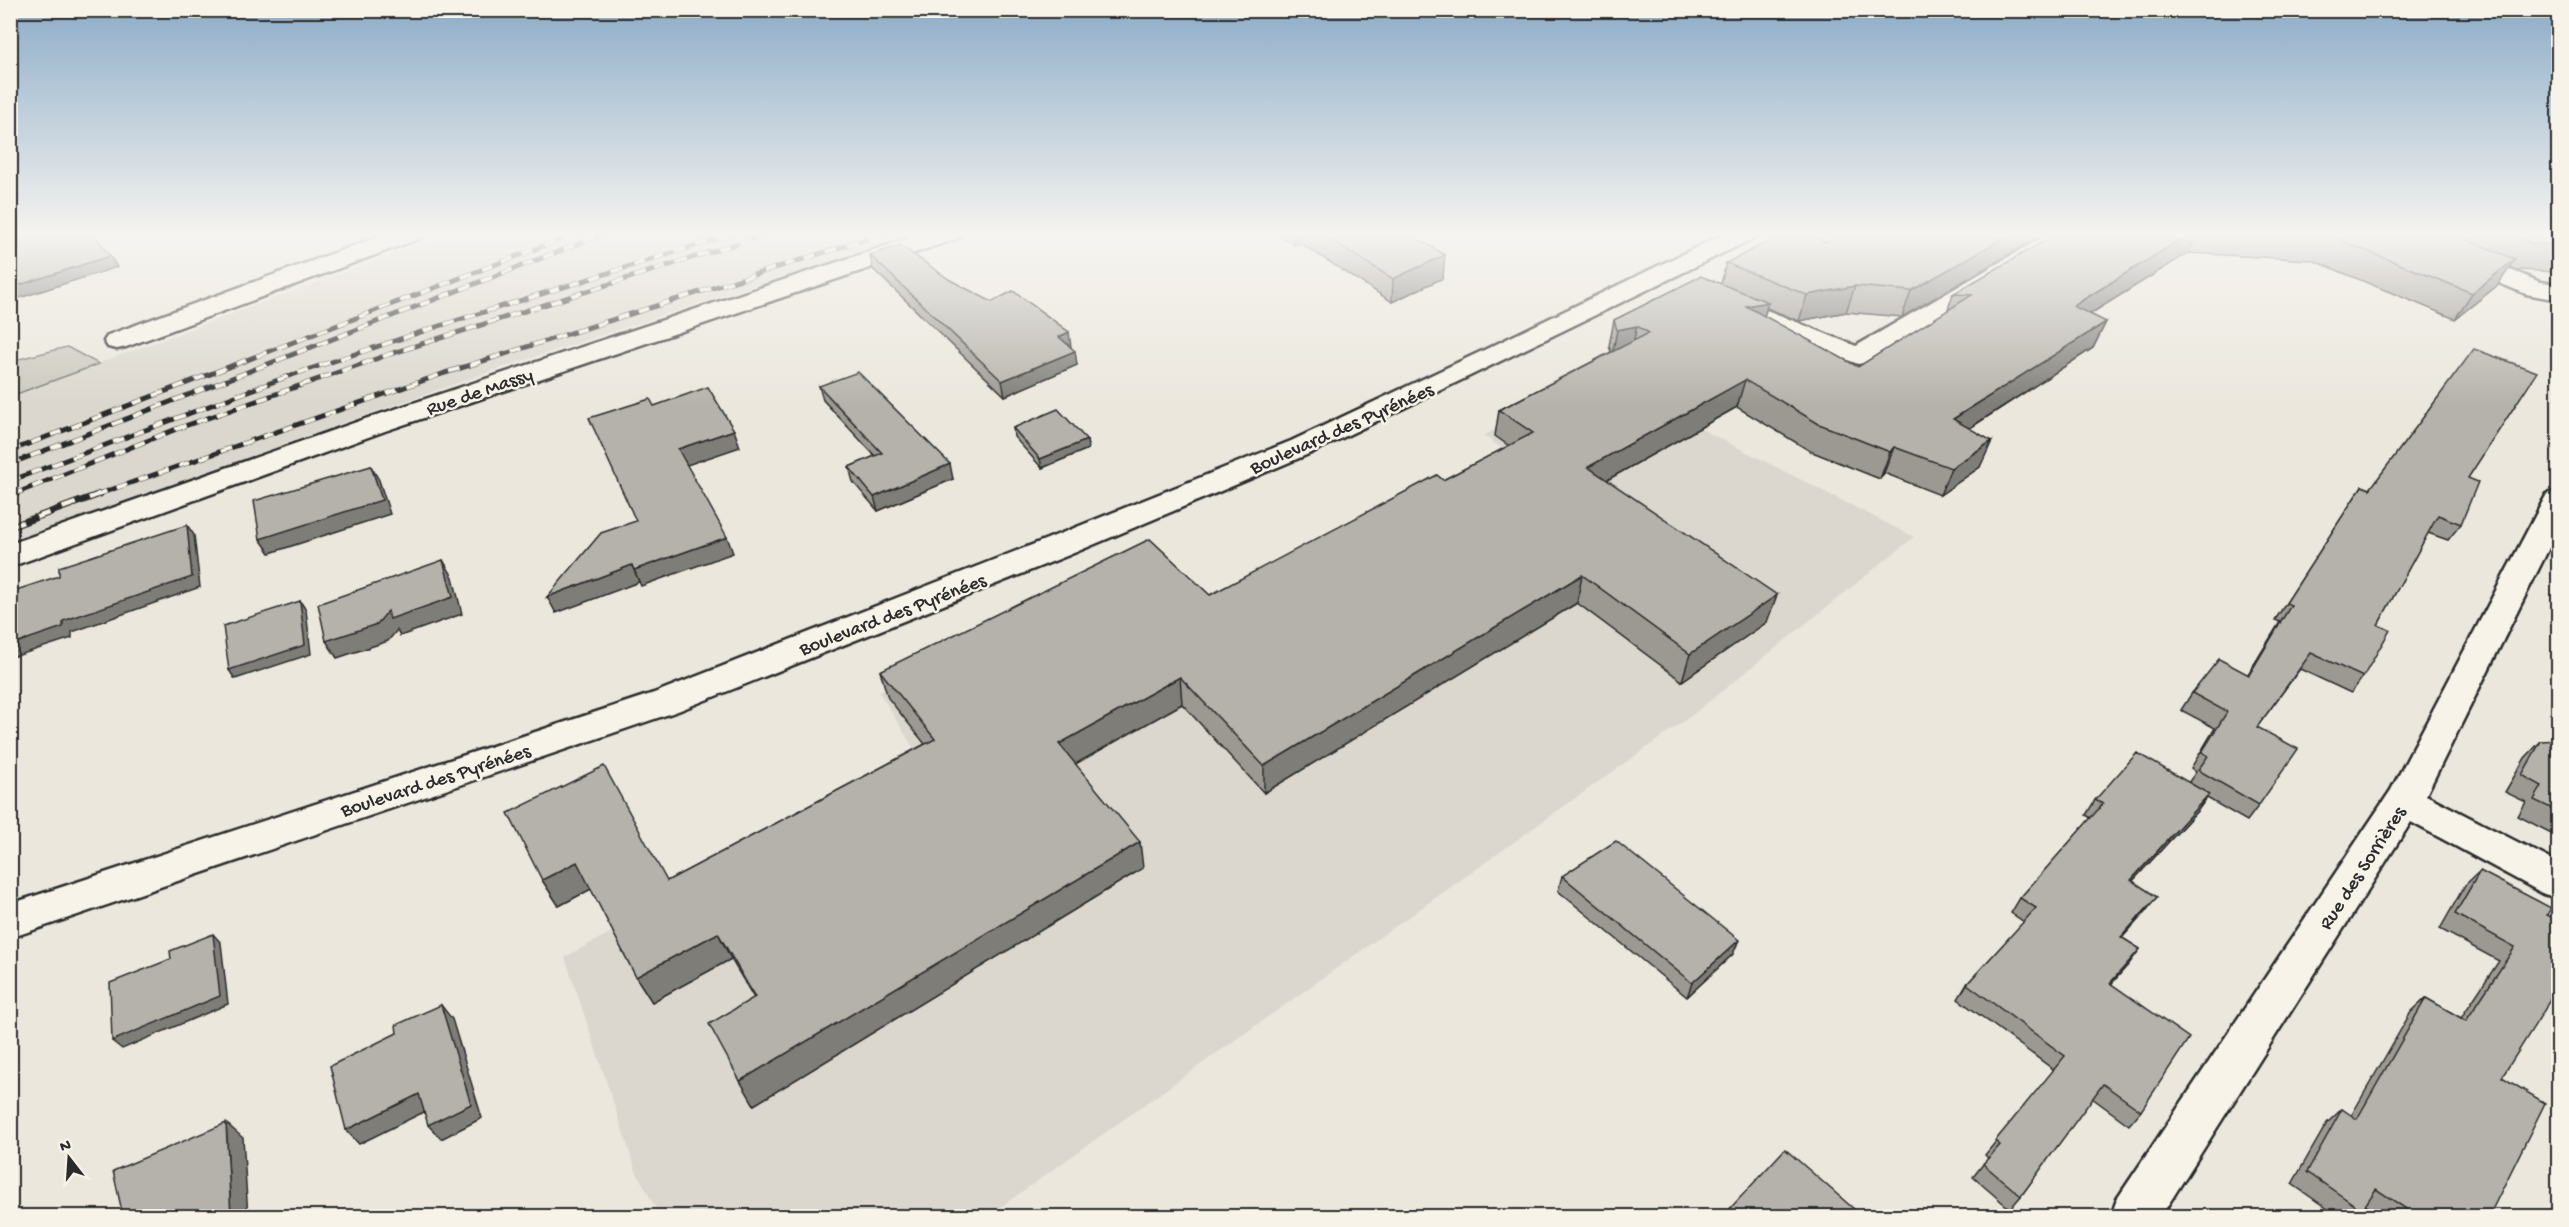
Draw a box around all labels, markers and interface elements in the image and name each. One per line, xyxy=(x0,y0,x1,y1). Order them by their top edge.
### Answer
street label: Rue de Massy xyxy=(424,364,537,422)
street label: Boulevard des Pyrénées xyxy=(1246,379,1438,481)
street label: Boulevard des Pyrénées xyxy=(796,570,990,663)
street label: Boulevard des Pyrénées xyxy=(337,741,534,824)
street label: Rue des Sorrières xyxy=(2316,802,2413,935)
north arrow xyxy=(39,1128,99,1188)
text: N xyxy=(58,1136,74,1158)

